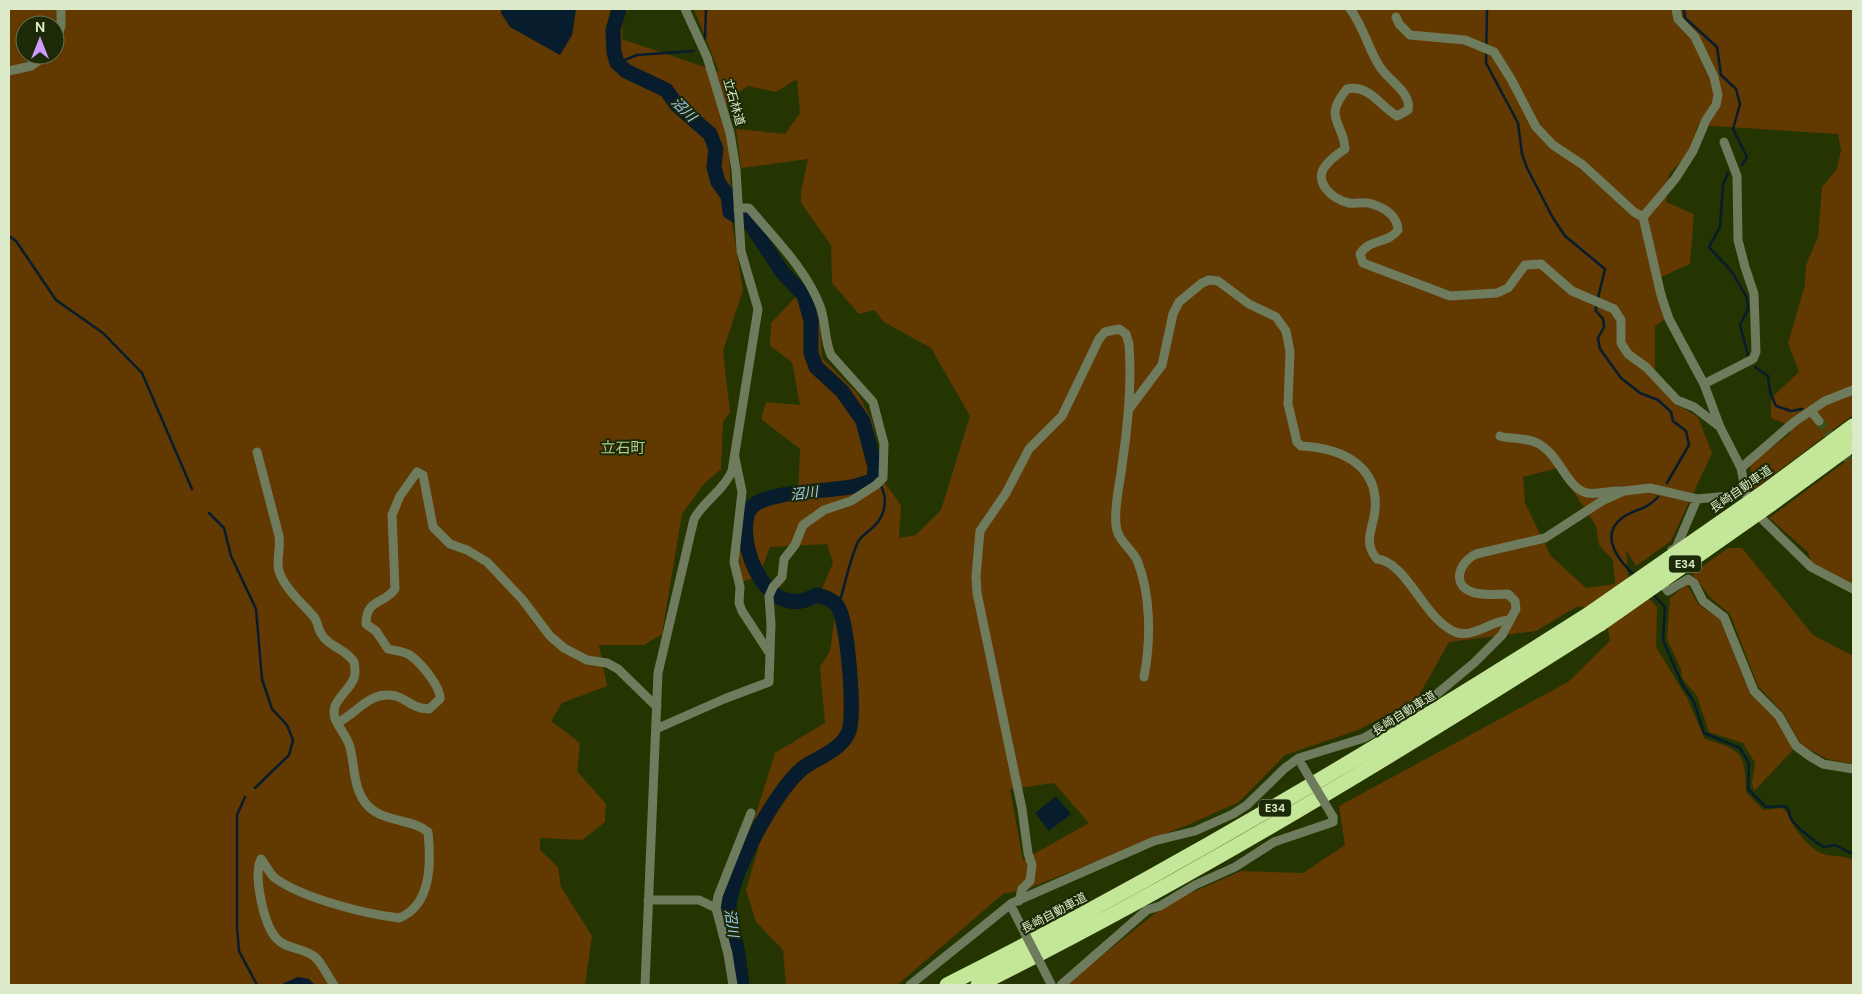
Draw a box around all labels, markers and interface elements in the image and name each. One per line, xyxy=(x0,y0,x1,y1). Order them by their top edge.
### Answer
north arrow xyxy=(15,15,65,65)
text: N xyxy=(35,18,45,36)
street label: 立石林道 xyxy=(720,77,748,127)
water label: 沼川 xyxy=(668,93,702,127)
district label: 立石町 xyxy=(600,438,646,458)
street label: 長崎自動車道 xyxy=(1707,462,1775,516)
water label: 沼川 xyxy=(789,482,821,504)
road number: E34 xyxy=(1669,556,1701,572)
street label: 長崎自動車道 xyxy=(1369,687,1439,739)
road number: E34 xyxy=(1259,800,1291,816)
street label: 長崎自動車道 xyxy=(1018,889,1090,937)
water label: 沼川 xyxy=(721,908,743,940)

